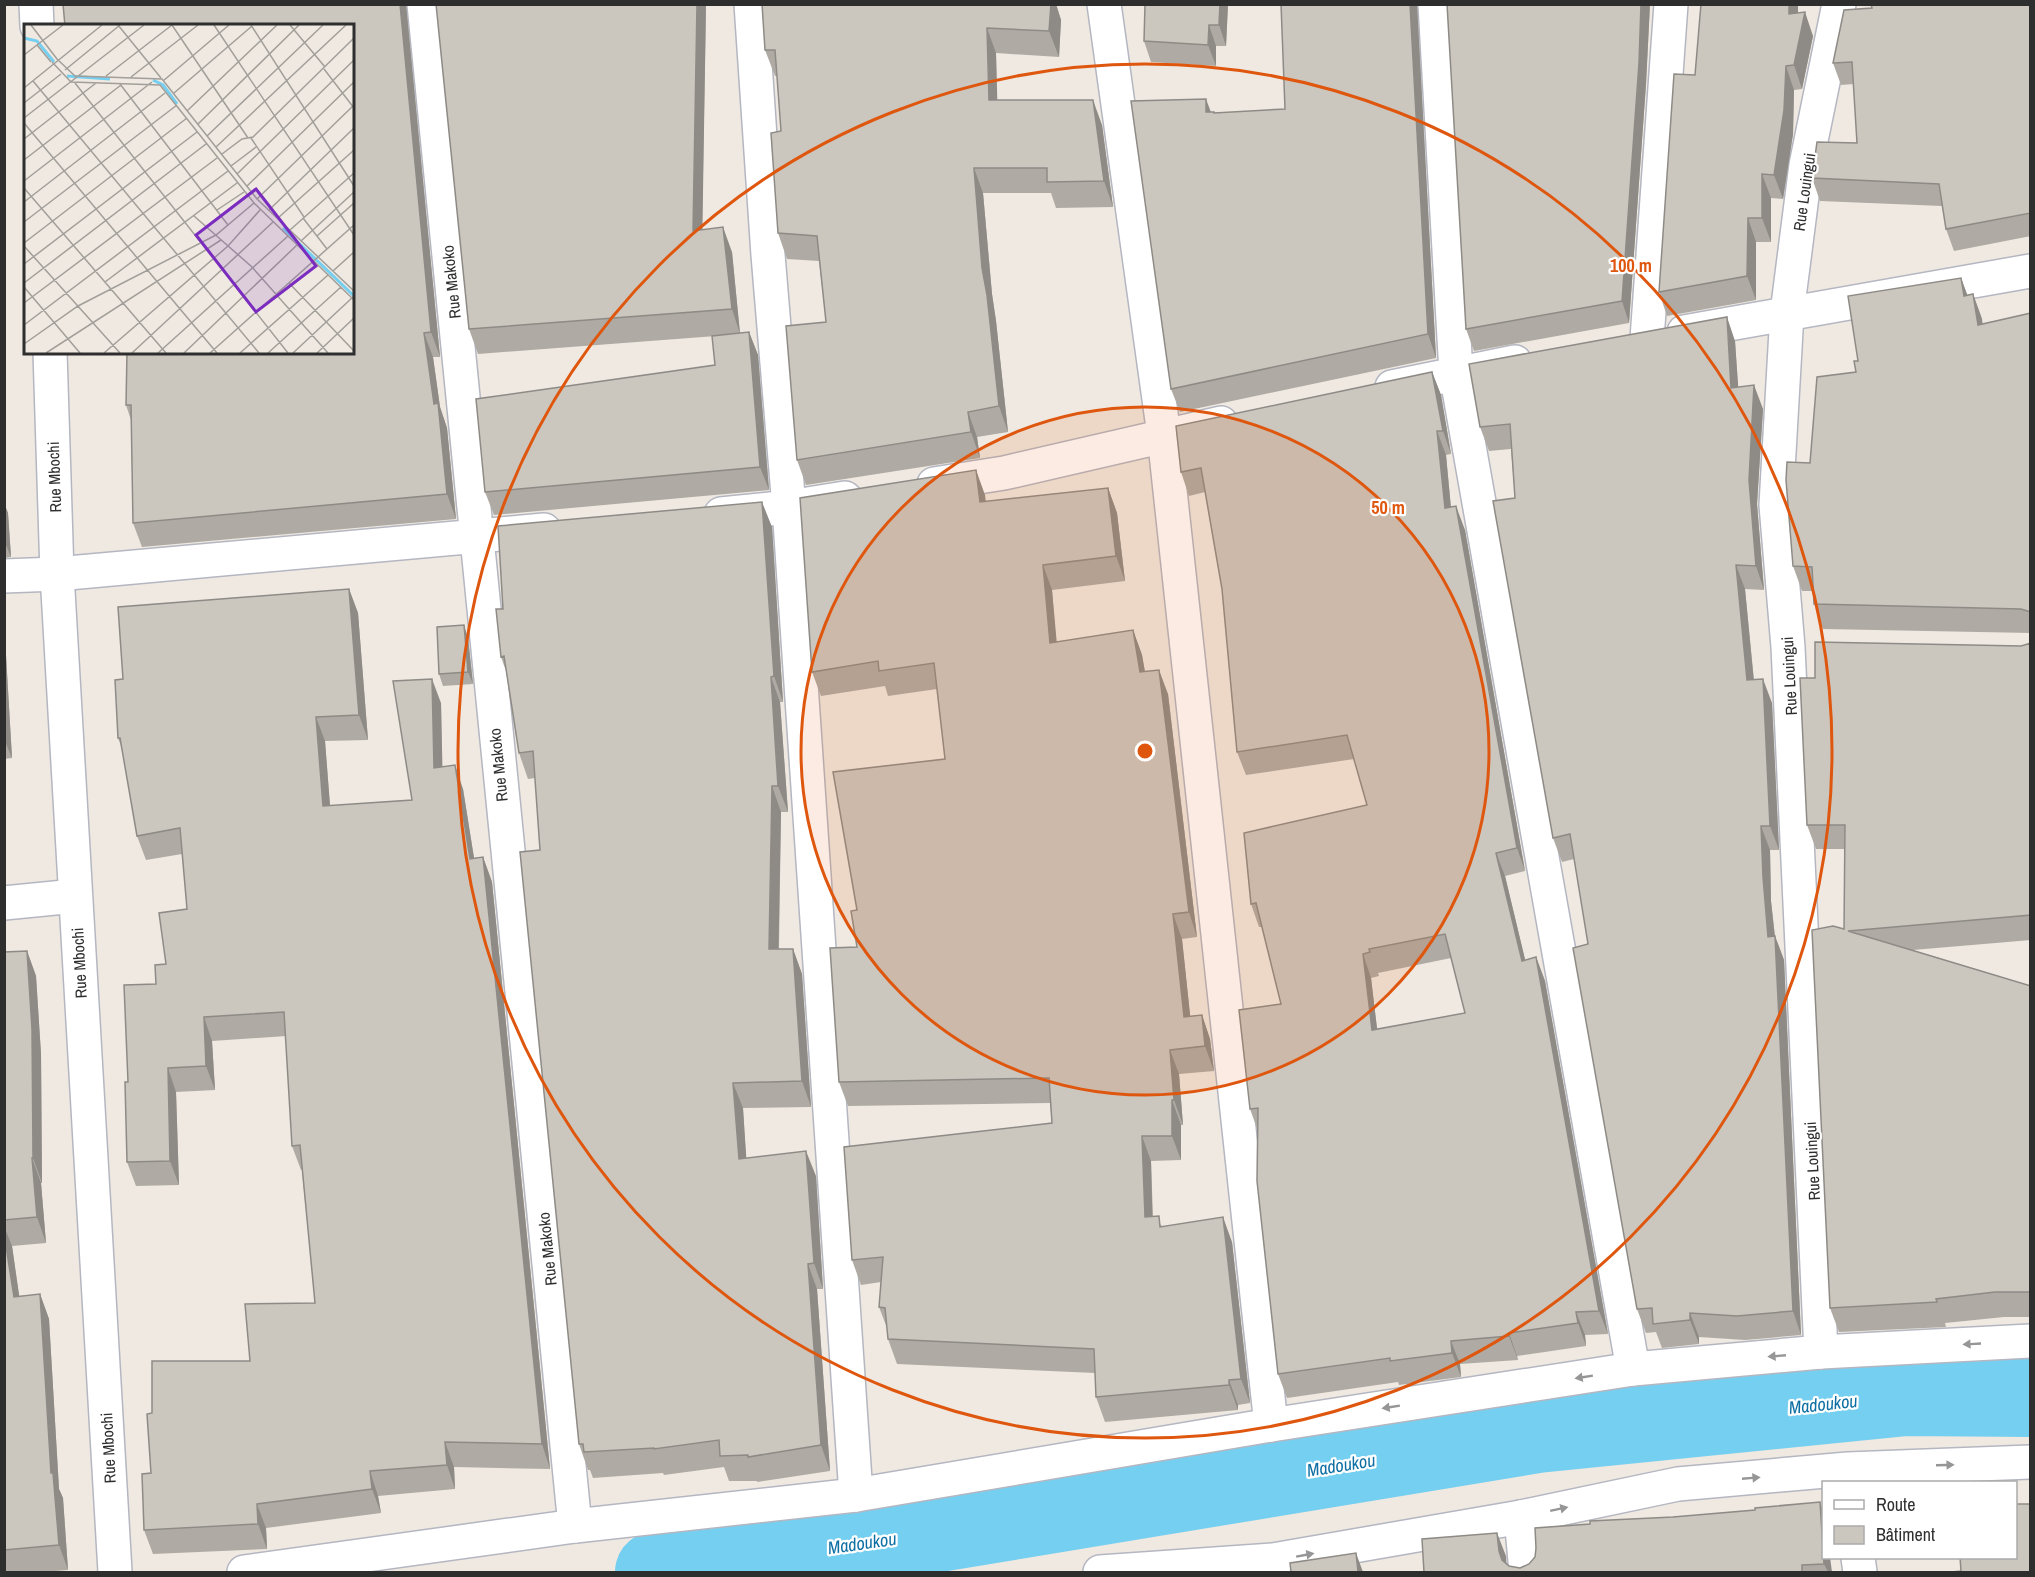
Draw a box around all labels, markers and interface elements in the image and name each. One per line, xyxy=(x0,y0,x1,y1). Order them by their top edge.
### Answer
inset map xyxy=(24,24,354,354)
street label: Rue Louingui xyxy=(1788,151,1820,233)
street label: Rue Makoko xyxy=(436,244,466,320)
text: 100 m xyxy=(1610,253,1652,278)
street label: Rue Mbochi xyxy=(42,441,66,513)
text: 50 m xyxy=(1371,495,1405,520)
street label: Rue Louingui xyxy=(1776,636,1802,716)
street label: Rue Makoko xyxy=(483,727,513,803)
centre of rings xyxy=(1135,741,1155,761)
street label: Rue Mbochi xyxy=(66,927,92,999)
street label: Rue Louingui xyxy=(1799,1121,1825,1201)
street label: Rue Makoko xyxy=(532,1211,562,1287)
one-way arrow xyxy=(1963,1339,1982,1348)
one-way arrow xyxy=(1768,1351,1787,1361)
one-way arrow xyxy=(1574,1372,1593,1381)
water label: Madoukou xyxy=(1787,1388,1859,1420)
one-way arrow xyxy=(1381,1402,1400,1411)
street label: Rue Mbochi xyxy=(95,1412,121,1484)
water label: Madoukou xyxy=(1305,1447,1377,1483)
one-way arrow xyxy=(1936,1461,1955,1470)
one-way arrow xyxy=(1741,1473,1760,1482)
legend xyxy=(1822,1481,2017,1559)
text: Route xyxy=(1876,1492,1915,1517)
one-way arrow xyxy=(1549,1504,1568,1513)
text: Bâtiment xyxy=(1876,1522,1935,1547)
water label: Madoukou xyxy=(826,1526,898,1560)
one-way arrow xyxy=(1295,1550,1314,1559)

